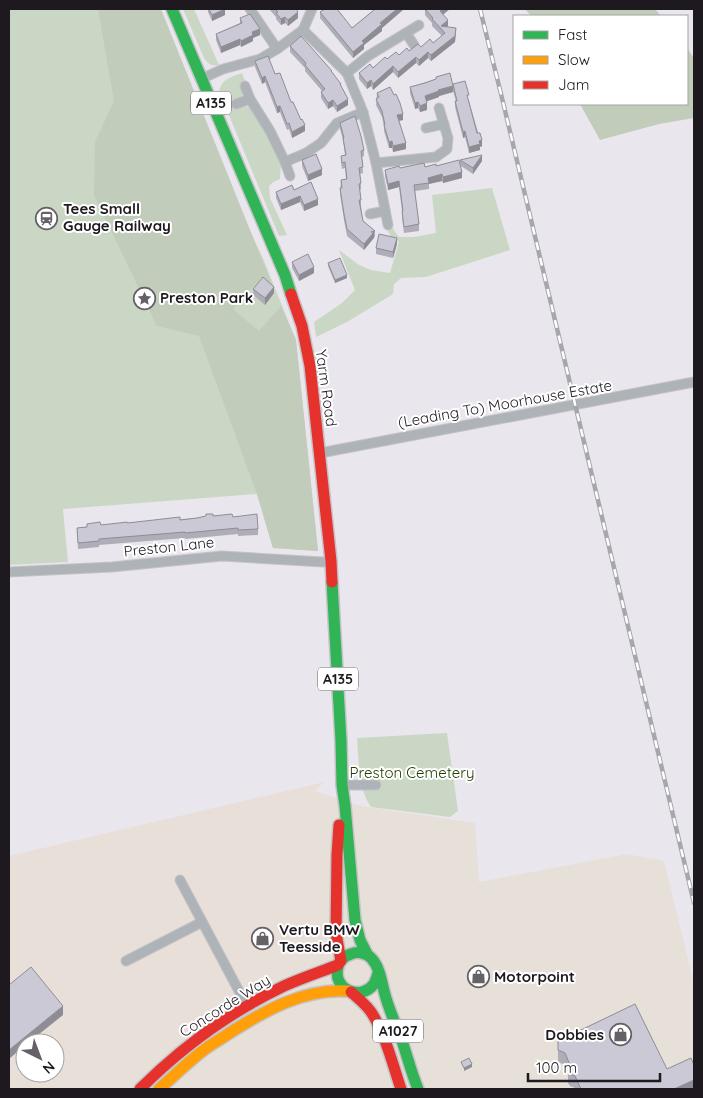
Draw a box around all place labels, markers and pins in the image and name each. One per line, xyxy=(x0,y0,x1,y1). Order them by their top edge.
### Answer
place label: Tees Small Gauge Railway xyxy=(63,199,171,235)
station icon: Tees Small Gauge Railway xyxy=(35,206,59,230)
place icon: Preston Park xyxy=(132,286,156,310)
place label: Preston Park xyxy=(160,288,253,307)
place label: Vertu BMW Teesside xyxy=(279,920,360,956)
shop icon: Vertu BMW Teesside xyxy=(251,927,275,951)
shop icon: Motorpoint xyxy=(466,965,490,989)
place label: Motorpoint xyxy=(494,967,575,986)
shop icon: Dobbies xyxy=(608,1023,632,1047)
place label: Dobbies xyxy=(545,1025,604,1044)

